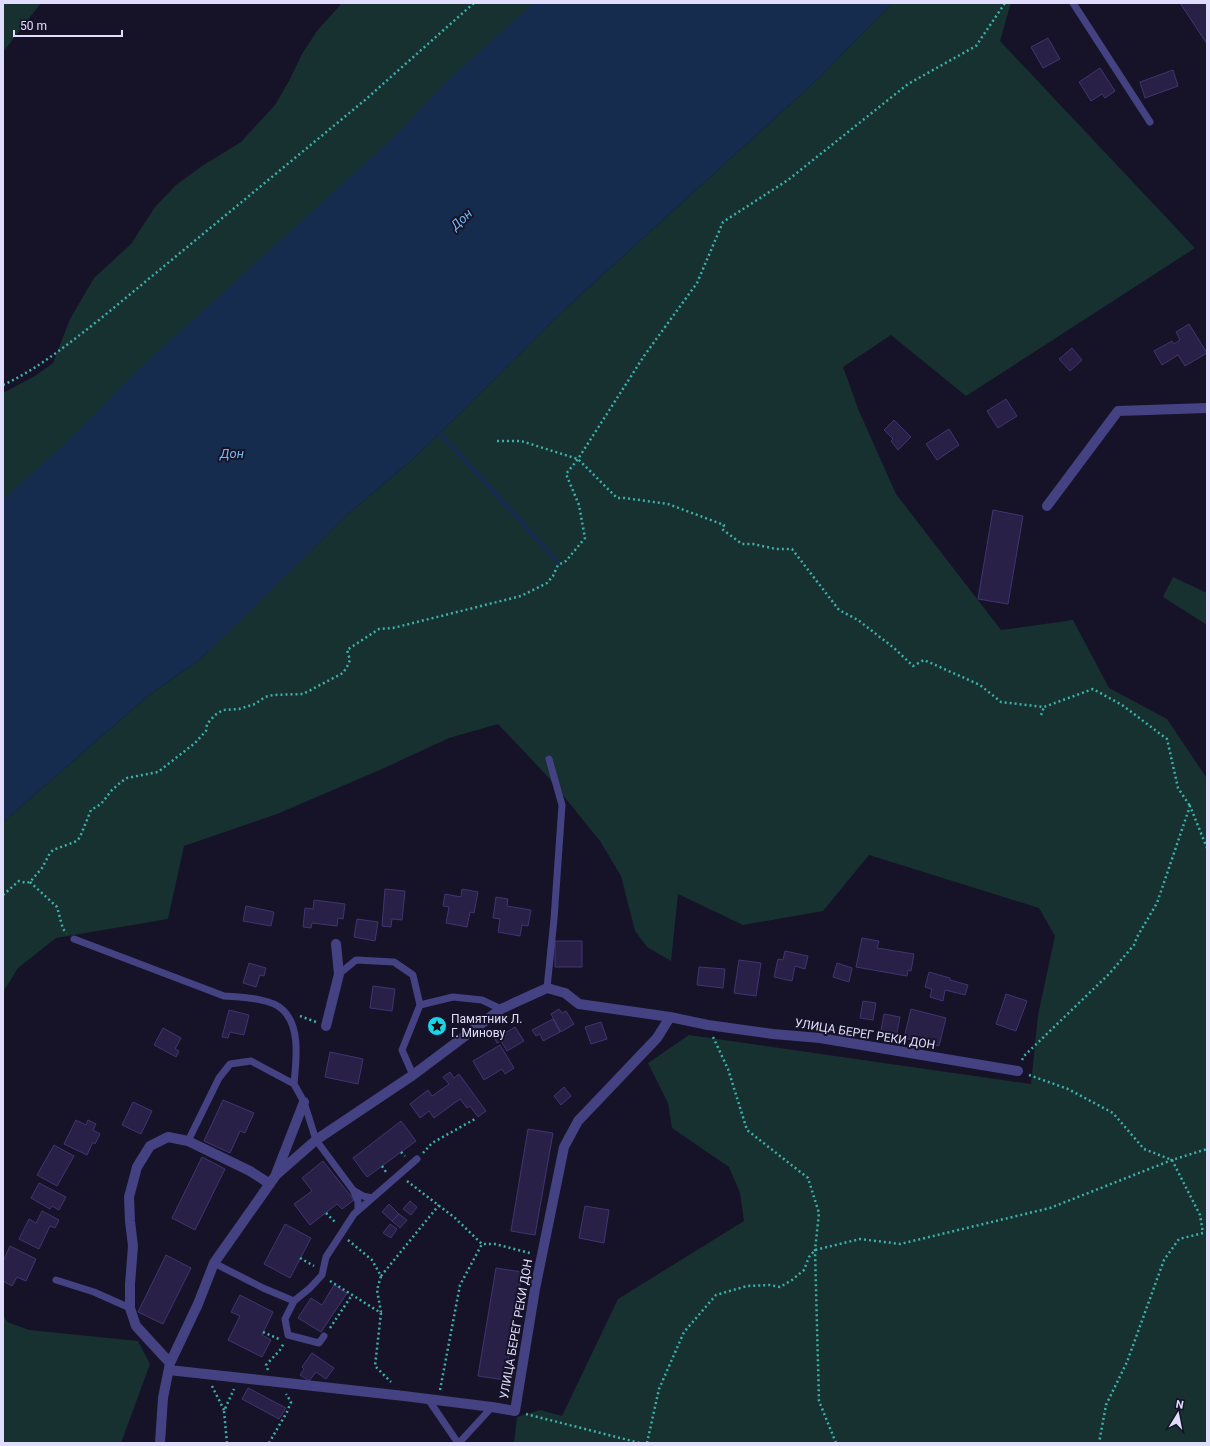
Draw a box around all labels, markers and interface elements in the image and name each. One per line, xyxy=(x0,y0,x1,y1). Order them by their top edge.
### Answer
scale bar xyxy=(14,12,122,38)
text: 50 m xyxy=(20,19,47,33)
water label: Дон xyxy=(447,206,475,234)
water label: Дон xyxy=(219,446,244,461)
place label: Памятник Л. Г. Минову xyxy=(451,1012,522,1040)
place icon: Памятник Л. Г. Минову xyxy=(426,1015,448,1037)
street label: УЛИЦА БЕРЕГ РЕКИ ДОН xyxy=(794,1016,936,1052)
street label: УЛИЦА БЕРЕГ РЕКИ ДОН xyxy=(497,1258,535,1400)
north arrow xyxy=(1158,1394,1198,1434)
text: N xyxy=(1175,1398,1185,1412)

